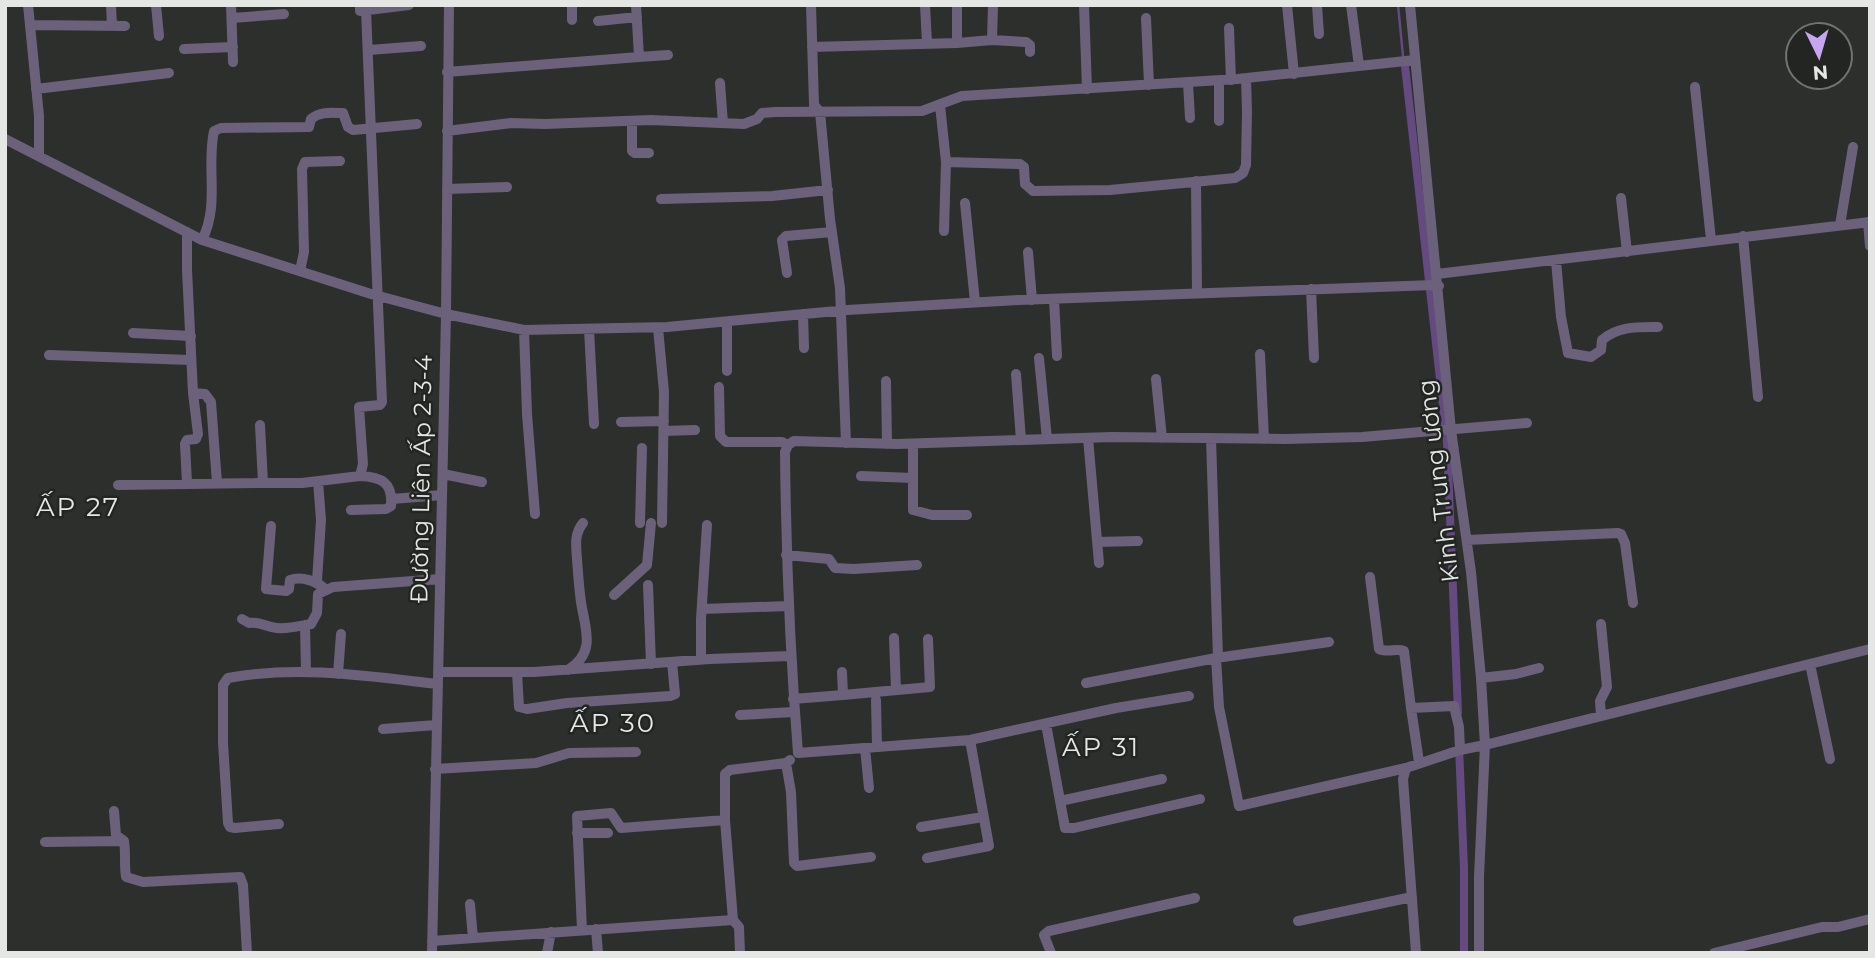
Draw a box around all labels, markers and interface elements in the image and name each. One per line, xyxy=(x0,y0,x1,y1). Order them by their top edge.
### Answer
north arrow xyxy=(1784,21,1854,91)
text: N xyxy=(1812,60,1829,85)
street label: Đường Liên Ấp 2-3-4 xyxy=(403,355,438,603)
street label: Kinh Trung ương xyxy=(1411,378,1465,584)
district label: ẤP 27 xyxy=(36,491,120,523)
district label: ẤP 30 xyxy=(570,707,656,739)
district label: ẤP 31 xyxy=(1062,731,1140,763)

